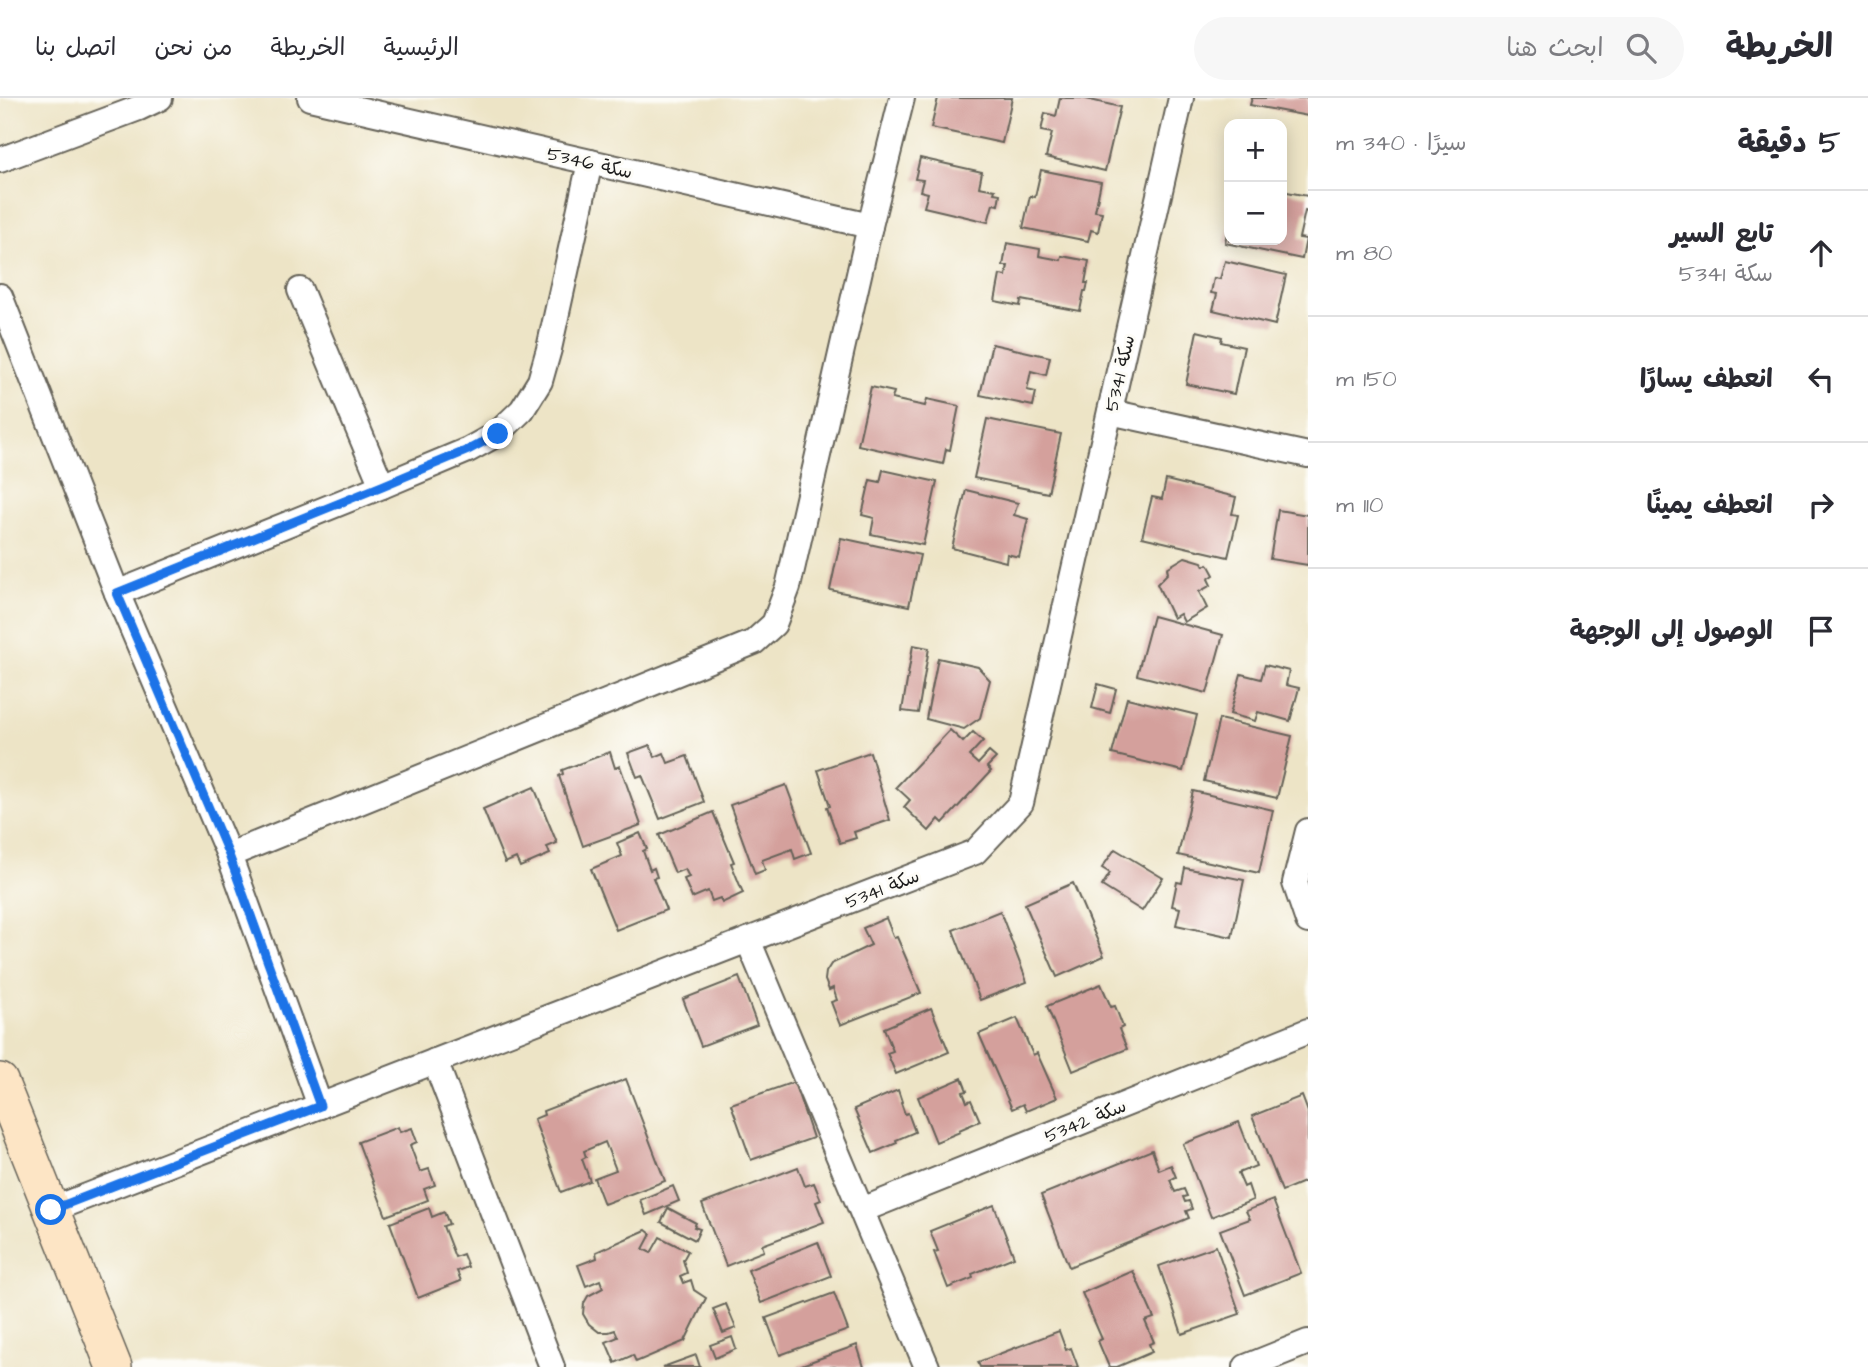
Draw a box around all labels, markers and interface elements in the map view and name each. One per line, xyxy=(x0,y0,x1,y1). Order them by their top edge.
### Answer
search box xyxy=(1194,17,1684,80)
text: الخريطة xyxy=(1726,24,1833,70)
icon: search xyxy=(1622,29,1660,67)
text: ابحث هنا xyxy=(1506,30,1604,66)
text: اتصل بنا xyxy=(35,31,116,65)
text: من نحن xyxy=(154,31,233,65)
text: الخريطة xyxy=(271,31,345,65)
text: الرئيسية xyxy=(383,31,459,65)
map controls xyxy=(1224,119,1287,245)
button: + xyxy=(1224,119,1287,182)
text: 5 دقيقة xyxy=(1738,122,1840,164)
text: سيرًا · 340 m xyxy=(1336,127,1467,159)
street label: سكة 5346 xyxy=(544,140,635,186)
button: − xyxy=(1224,182,1287,245)
text: تابع السير xyxy=(1670,216,1773,252)
icon: ahead xyxy=(1802,234,1840,272)
text: 80 m xyxy=(1336,237,1393,269)
text: سكة 5341 xyxy=(1679,258,1773,290)
street label: سكة 5341 xyxy=(1099,332,1142,414)
icon: left xyxy=(1802,360,1840,398)
text: انعطف يسارًا xyxy=(1640,361,1773,397)
text: 150 m xyxy=(1336,363,1397,395)
route end xyxy=(482,418,513,449)
icon: right xyxy=(1802,486,1840,524)
text: انعطف يمينًا xyxy=(1646,487,1773,523)
text: 110 m xyxy=(1336,489,1384,521)
icon: arrive xyxy=(1802,612,1840,650)
text: الوصول إلى الوجهة xyxy=(1569,613,1773,649)
street label: سكة 5341 xyxy=(841,863,924,916)
street label: سكة 5342 xyxy=(1041,1093,1131,1150)
route start xyxy=(35,1194,66,1225)

